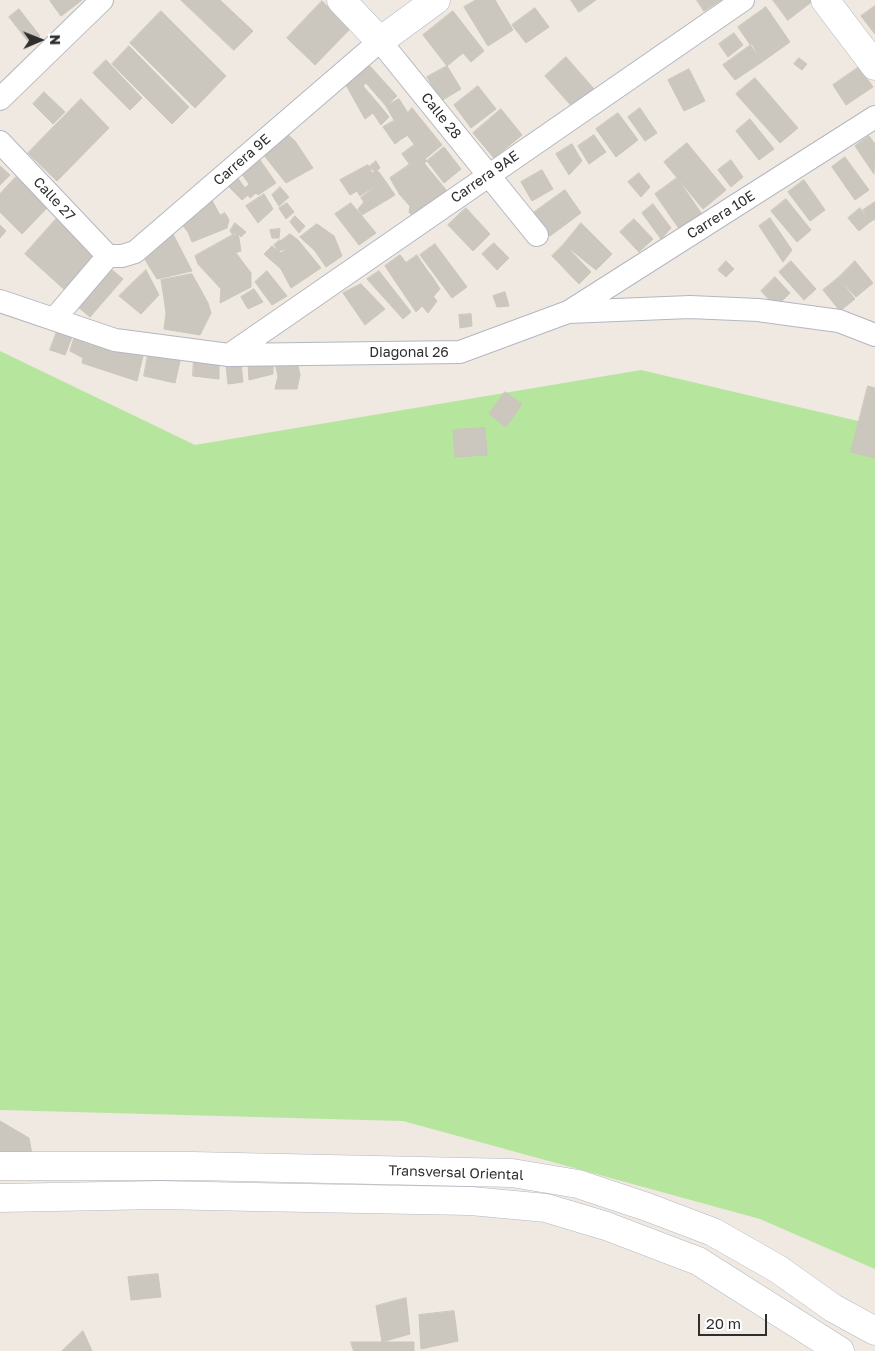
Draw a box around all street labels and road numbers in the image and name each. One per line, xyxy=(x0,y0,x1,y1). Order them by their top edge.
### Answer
street label: Calle 28 xyxy=(417,90,465,142)
street label: Carrera 9E xyxy=(210,131,274,189)
street label: Carrera 9AE xyxy=(448,147,522,207)
street label: Calle 27 xyxy=(30,174,78,224)
street label: Carrera 10E xyxy=(684,187,758,243)
street label: Diagonal 26 xyxy=(369,345,449,361)
street label: Transversal Oriental xyxy=(388,1162,524,1184)

